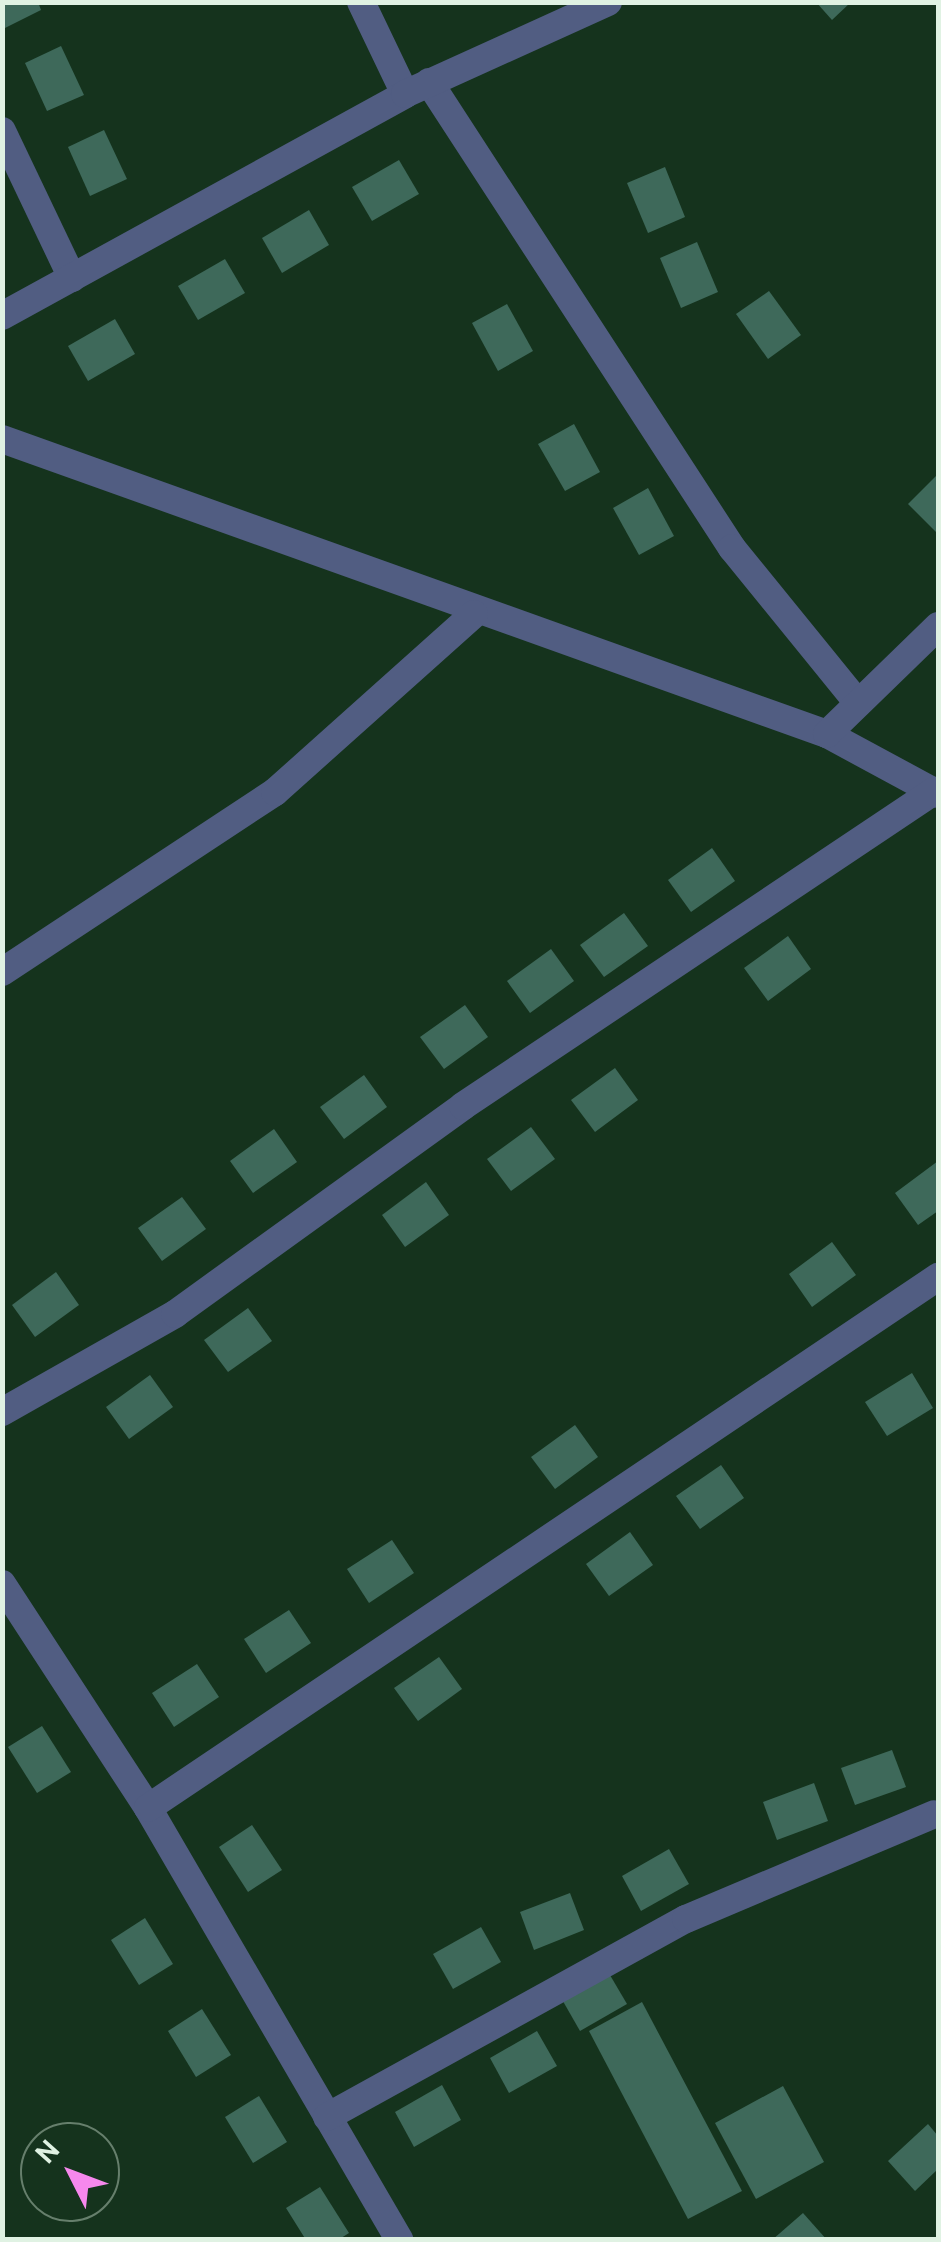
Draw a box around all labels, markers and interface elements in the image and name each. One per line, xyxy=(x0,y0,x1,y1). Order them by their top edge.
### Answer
north arrow xyxy=(20,2122,120,2222)
text: N xyxy=(29,2134,69,2173)

